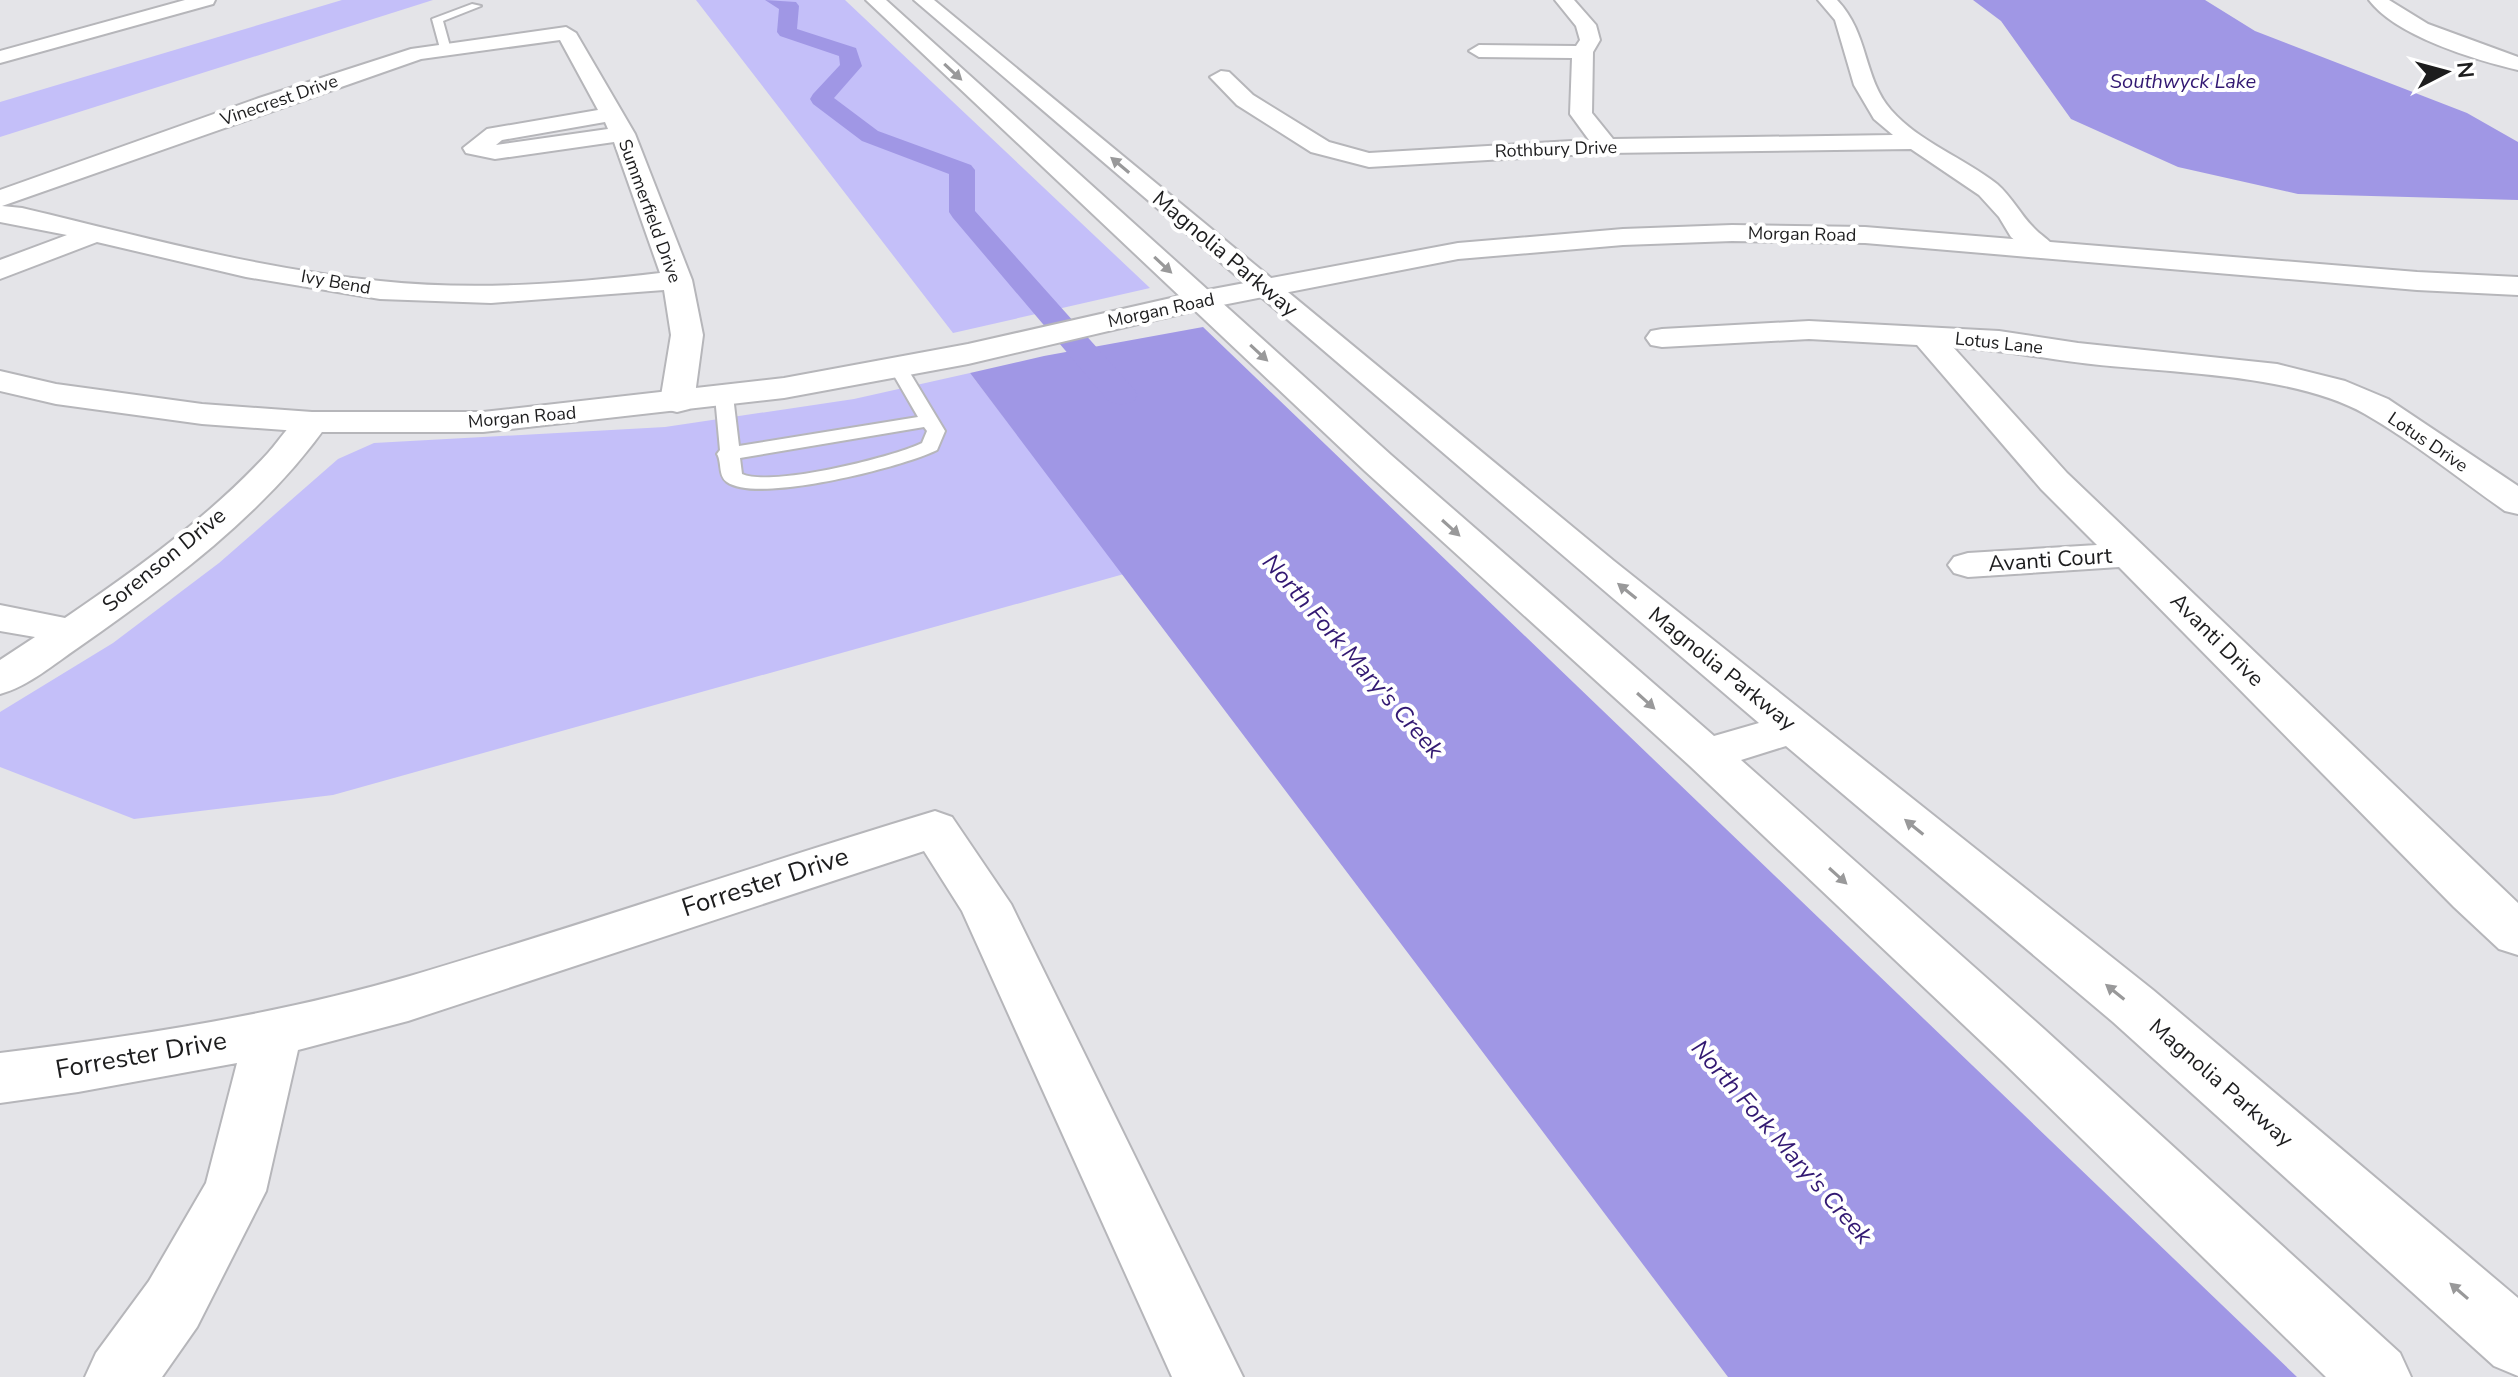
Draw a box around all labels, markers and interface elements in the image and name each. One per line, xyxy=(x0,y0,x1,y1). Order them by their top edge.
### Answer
north arrow xyxy=(2406,32,2486,112)
text: N xyxy=(2449,60,2481,80)
one-way arrow xyxy=(943,63,962,81)
water label: Southwyck Lake xyxy=(2110,68,2257,95)
street label: Vinecrest Drive xyxy=(216,69,341,132)
street label: Rothbury Drive xyxy=(1494,135,1618,163)
street label: Summerfield Drive xyxy=(613,136,687,286)
one-way arrow xyxy=(1110,157,1130,174)
street label: Magnolia Parkway xyxy=(1146,184,1305,324)
street label: Morgan Road xyxy=(1748,221,1856,247)
one-way arrow xyxy=(1153,255,1172,273)
street label: Ivy Bend xyxy=(299,264,373,300)
street label: Morgan Road xyxy=(1105,287,1217,333)
street label: Lotus Lane xyxy=(1954,326,2044,360)
one-way arrow xyxy=(1249,344,1268,362)
street label: Morgan Road xyxy=(467,400,577,434)
street label: Lotus Drive xyxy=(2383,406,2473,478)
street label: Sorenson Drive xyxy=(96,501,232,619)
one-way arrow xyxy=(1441,519,1461,536)
street label: Avanti Court xyxy=(1987,541,2113,579)
water label: North Fork Mary's Creek xyxy=(1255,547,1451,766)
one-way arrow xyxy=(1617,583,1637,600)
street label: Avanti Drive xyxy=(2163,586,2271,694)
street label: Magnolia Parkway xyxy=(1642,600,1803,738)
one-way arrow xyxy=(1635,692,1655,709)
one-way arrow xyxy=(1904,819,1924,836)
street label: Forrester Drive xyxy=(677,839,853,925)
one-way arrow xyxy=(1828,866,1847,884)
one-way arrow xyxy=(2105,984,2125,1001)
street label: Magnolia Parkway xyxy=(2143,1012,2300,1154)
street label: Forrester Drive xyxy=(53,1023,229,1087)
water label: North Fork Mary's Creek xyxy=(1684,1033,1880,1252)
one-way arrow xyxy=(2450,1283,2470,1300)

